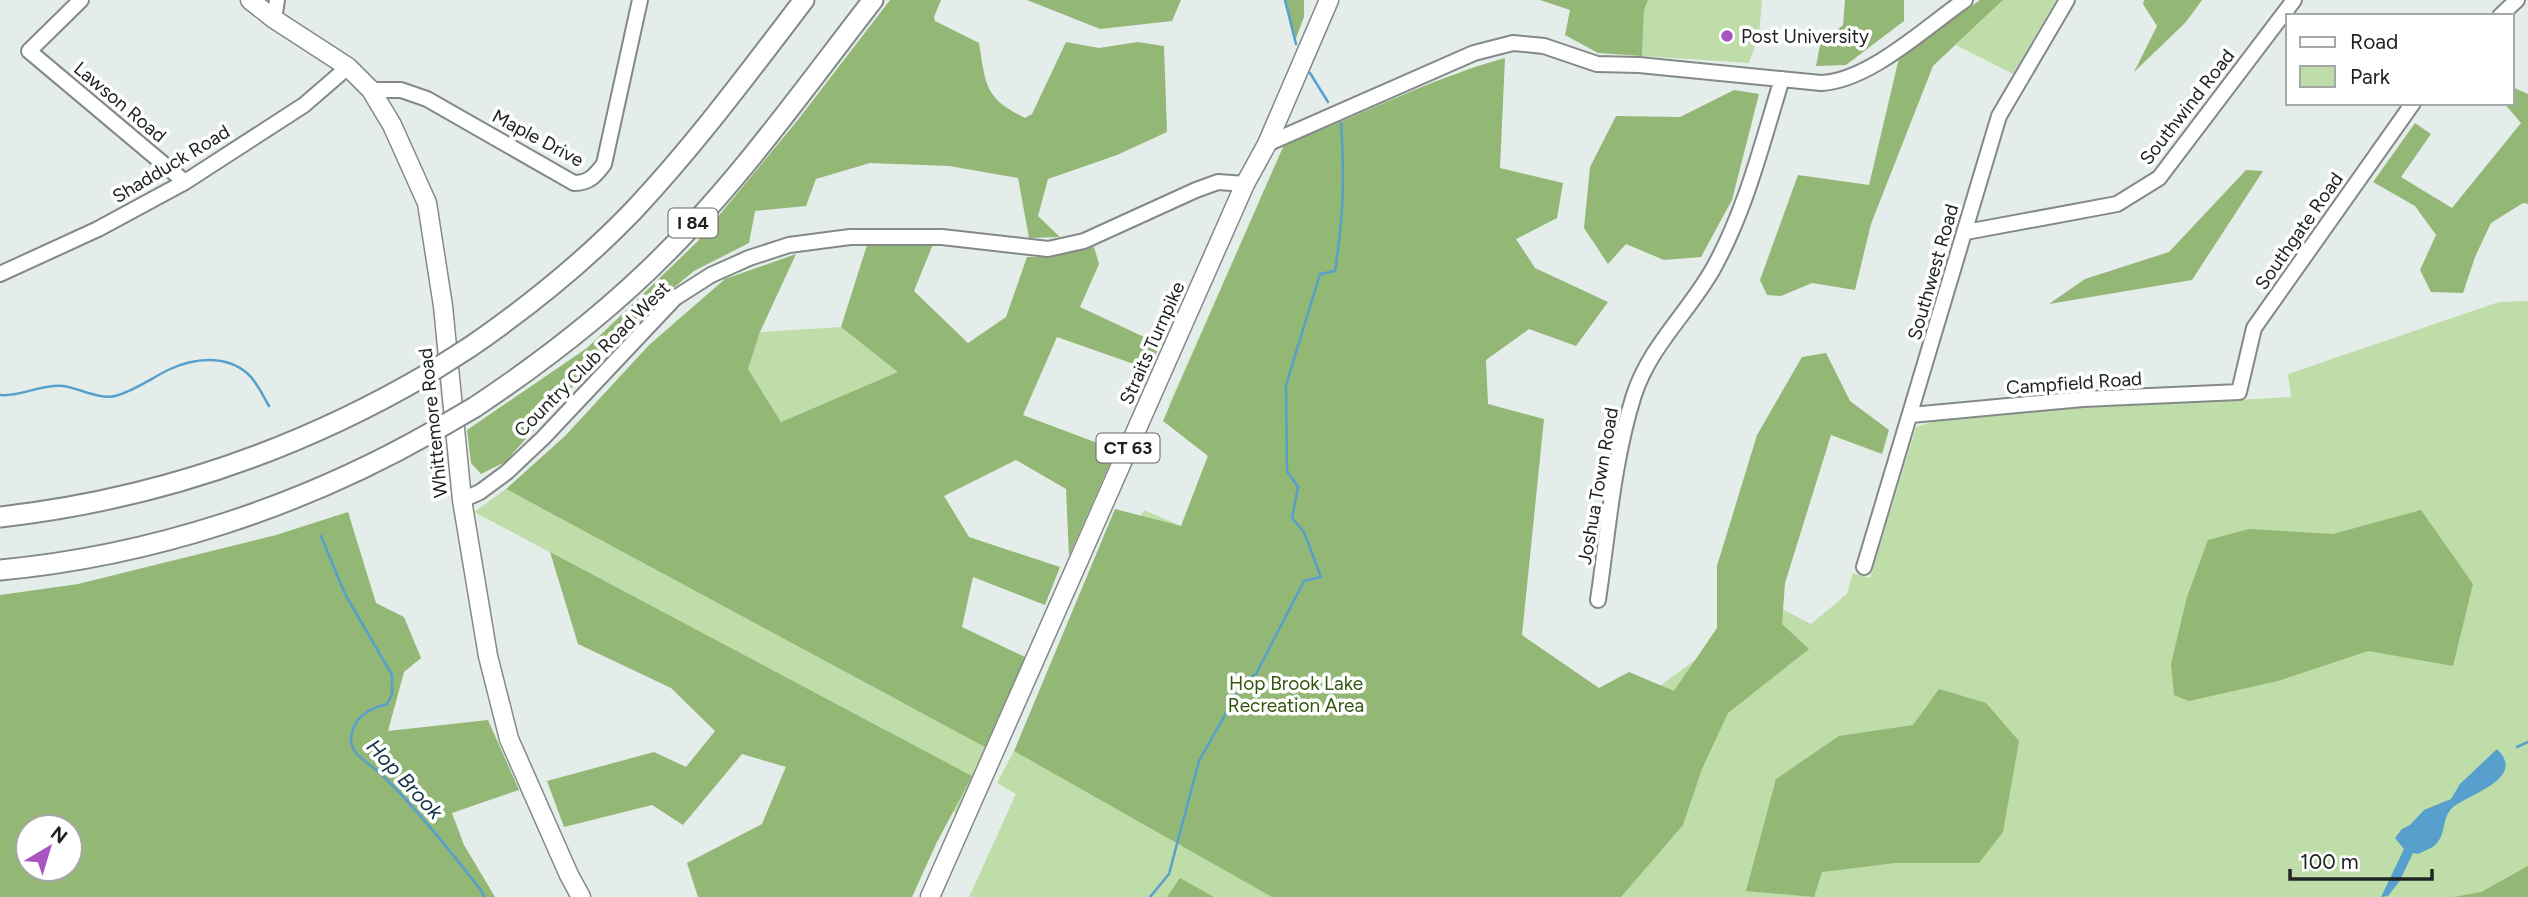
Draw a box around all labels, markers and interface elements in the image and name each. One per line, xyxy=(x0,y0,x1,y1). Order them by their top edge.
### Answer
legend xyxy=(2286,14,2514,105)
place label: Post University xyxy=(1741,25,1869,48)
marker: Post University xyxy=(1719,28,1735,44)
text: Road xyxy=(2350,29,2398,54)
street label: Southwind Road xyxy=(2135,45,2239,169)
street label: Lawson Road xyxy=(69,57,171,147)
text: Park xyxy=(2350,64,2391,89)
street label: Maple Drive xyxy=(488,104,588,172)
street label: Shadduck Road xyxy=(108,120,234,208)
street label: Southgate Road xyxy=(2250,168,2348,294)
street label: Southwest Road xyxy=(1903,201,1963,343)
road number: I 84 xyxy=(668,208,718,238)
street label: Country Club Road West xyxy=(509,276,675,442)
street label: Straits Turnpike xyxy=(1115,278,1189,408)
street label: Whittemore Road xyxy=(414,347,452,499)
street label: Campfield Road xyxy=(2005,367,2143,399)
street label: Joshua Town Road xyxy=(1573,406,1623,566)
road number: CT 63 xyxy=(1096,434,1160,462)
park label: Hop Brook Lake Recreation Area xyxy=(1228,672,1364,717)
water label: Hop Brook xyxy=(362,734,449,825)
north arrow xyxy=(14,813,84,883)
text: N xyxy=(46,821,72,849)
scale bar xyxy=(2290,838,2432,882)
text: 100 m xyxy=(2300,849,2359,874)

